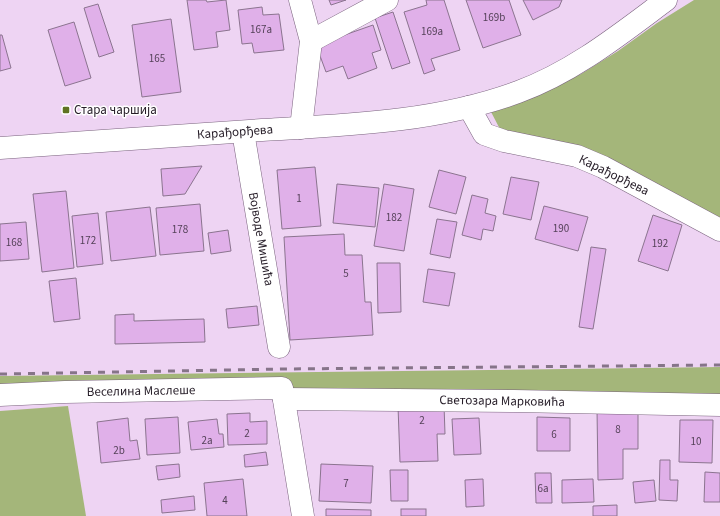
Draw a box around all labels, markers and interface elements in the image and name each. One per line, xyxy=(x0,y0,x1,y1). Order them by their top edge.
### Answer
house number: 169b xyxy=(483,10,505,25)
house number: 167a xyxy=(250,22,272,37)
house number: 169a xyxy=(421,24,443,39)
house number: 165 xyxy=(149,51,165,66)
place label: Стара чаршија xyxy=(74,101,157,119)
marker: Стара чаршија xyxy=(61,105,71,115)
street label: Карађорђева xyxy=(196,120,274,144)
street label: Карађорђева xyxy=(576,150,652,200)
street label: Војводе Мишића xyxy=(244,191,278,287)
house number: 1 xyxy=(296,191,302,206)
house number: 182 xyxy=(386,210,402,225)
house number: 190 xyxy=(553,221,569,236)
house number: 178 xyxy=(172,222,189,237)
house number: 172 xyxy=(80,233,96,248)
house number: 168 xyxy=(6,235,23,250)
house number: 192 xyxy=(652,236,668,251)
house number: 5 xyxy=(343,266,349,281)
street label: Веселина Маслеше xyxy=(87,381,195,401)
street label: Светозара Марковића xyxy=(439,391,565,411)
house number: 2 xyxy=(419,413,425,428)
house number: 8 xyxy=(615,422,621,437)
house number: 2 xyxy=(244,426,250,441)
house number: 6 xyxy=(551,427,557,442)
house number: 2a xyxy=(201,433,213,448)
house number: 10 xyxy=(691,434,701,449)
house number: 2b xyxy=(113,443,125,458)
house number: 7 xyxy=(343,476,349,491)
house number: 6a xyxy=(537,481,549,496)
house number: 4 xyxy=(222,493,228,508)

